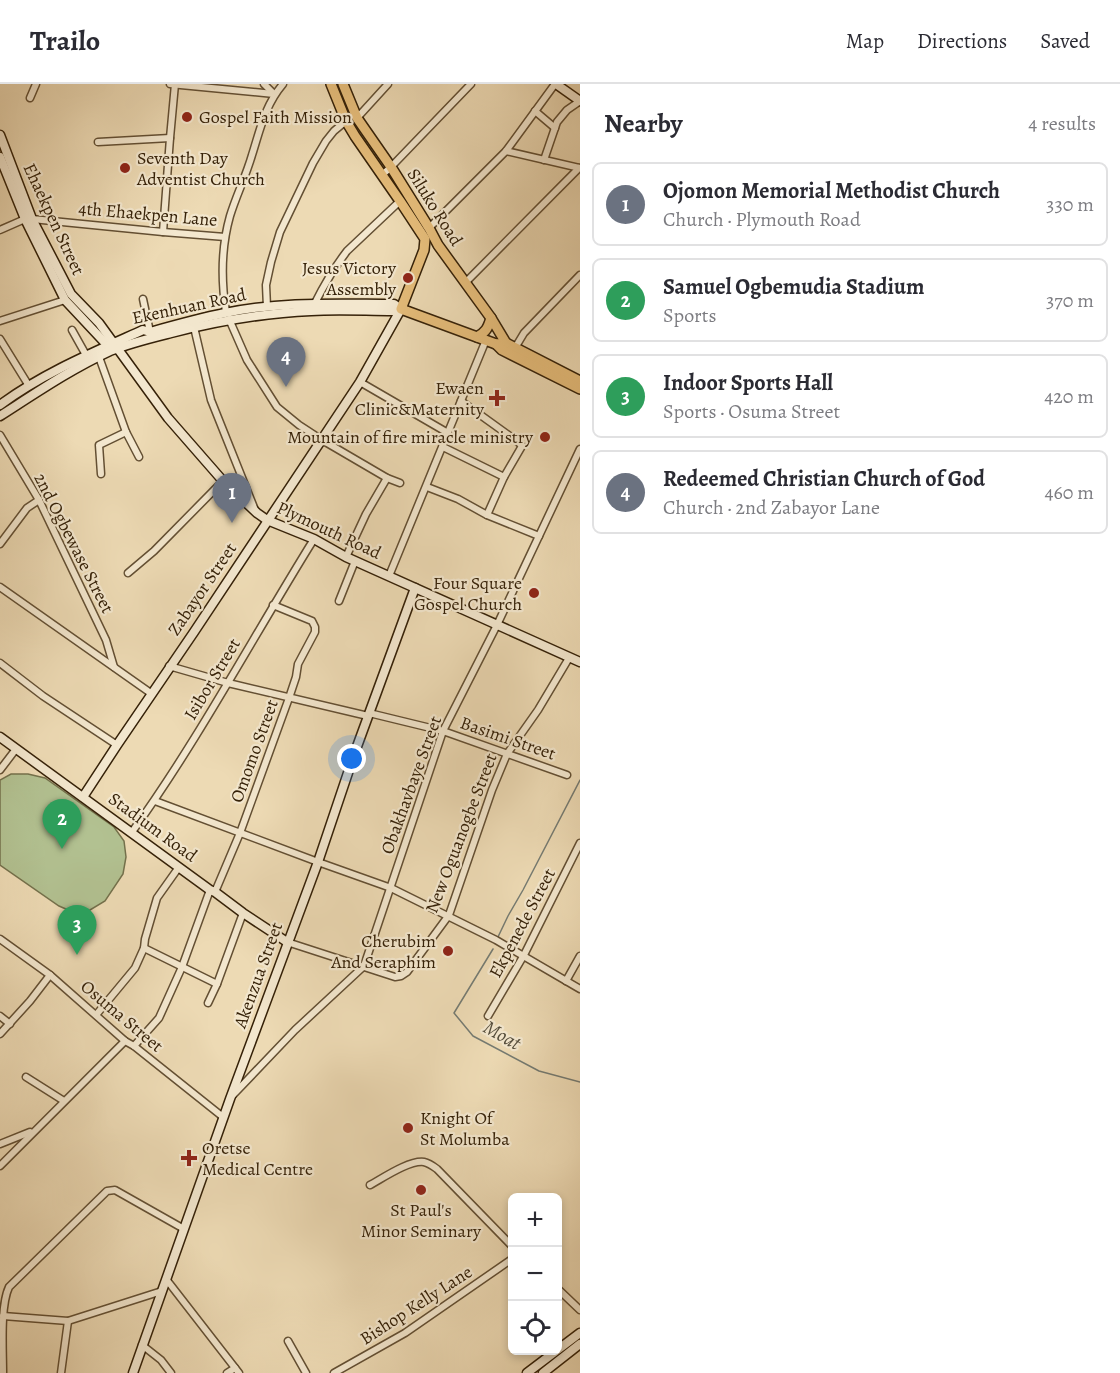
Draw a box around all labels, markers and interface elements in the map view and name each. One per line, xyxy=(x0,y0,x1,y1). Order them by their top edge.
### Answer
text: Trailo xyxy=(30,22,100,60)
text: Map xyxy=(846,27,884,55)
text: Directions xyxy=(917,27,1007,55)
text: Saved xyxy=(1040,27,1090,55)
place label: Gospel Faith Mission xyxy=(199,105,352,129)
text: Nearby xyxy=(604,106,683,141)
marker: Gospel Faith Mission xyxy=(180,110,194,124)
text: 4 results xyxy=(1028,110,1096,137)
place label: Seventh Day Adventist Church xyxy=(136,146,265,191)
street label: Ehaekpen Street xyxy=(18,159,90,279)
marker: Seventh Day Adventist Church xyxy=(118,161,132,175)
street label: Siluko Road xyxy=(402,164,468,251)
text: Ojomon Memorial Methodist Church xyxy=(663,176,1000,206)
text: 1 xyxy=(622,191,629,218)
text: 330 m xyxy=(1046,191,1094,218)
street label: 4th Ehaekpen Lane xyxy=(78,196,218,232)
text: Church · Plymouth Road xyxy=(663,206,861,233)
place label: Jesus Victory Assembly xyxy=(302,256,397,301)
marker: Jesus Victory Assembly xyxy=(401,271,415,285)
text: Samuel Ogbemudia Stadium xyxy=(663,272,924,302)
street label: Ekenhuan Road xyxy=(130,282,248,330)
text: 2 xyxy=(621,287,630,314)
text: 370 m xyxy=(1046,287,1094,314)
text: Sports xyxy=(663,302,716,329)
pin: 4 xyxy=(266,338,306,387)
text: Indoor Sports Hall xyxy=(663,368,833,398)
place label: Ewaen Clinic&Maternity xyxy=(355,376,485,421)
text: 3 xyxy=(621,383,630,410)
text: 420 m xyxy=(1044,383,1094,410)
marker: Ewaen Clinic&Maternity xyxy=(488,389,506,407)
text: Sports · Osuma Street xyxy=(663,398,840,425)
place label: Mountain of fire miracle ministry xyxy=(287,425,534,449)
marker: Mountain of fire miracle ministry xyxy=(538,430,552,444)
text: Redeemed Christian Church of God xyxy=(663,464,985,494)
street label: 2nd Ogbewase Street xyxy=(28,469,120,617)
pin: 1 xyxy=(212,474,252,523)
text: 4 xyxy=(621,479,630,506)
text: 460 m xyxy=(1044,479,1094,506)
text: Church · 2nd Zabayor Lane xyxy=(663,494,880,521)
street label: Plymouth Road xyxy=(273,495,385,565)
street label: Zabayor Street xyxy=(162,538,242,640)
place label: Four Square Gospel Church xyxy=(414,571,522,616)
marker: Four Square Gospel Church xyxy=(527,586,541,600)
street label: Isibor Street xyxy=(178,634,246,724)
street label: Omomo Street xyxy=(224,696,284,806)
street label: Basimi Street xyxy=(457,710,559,766)
street label: Obakhavbaye Street xyxy=(375,713,447,857)
your location xyxy=(337,744,366,773)
street label: New Oguanogbe Street xyxy=(419,750,503,916)
street label: Stadium Road xyxy=(104,787,203,868)
pin: 2 xyxy=(42,800,82,849)
street label: Ekpenede Street xyxy=(483,864,561,982)
pin: 3 xyxy=(58,906,97,955)
street label: Akenzua Street xyxy=(227,919,288,1032)
place label: Cherubim And Seraphim xyxy=(330,929,436,974)
marker: Cherubim And Seraphim xyxy=(441,944,455,958)
street label: Osuma Street xyxy=(76,974,168,1058)
water label: Moat xyxy=(478,1014,527,1057)
place label: Knight Of St Molumba xyxy=(420,1106,510,1151)
marker: Knight Of St Molumba xyxy=(401,1121,415,1135)
place label: Oretse Medical Centre xyxy=(202,1136,313,1181)
marker: Oretse Medical Centre xyxy=(180,1149,198,1167)
marker: St Paul's Minor Seminary xyxy=(414,1183,428,1197)
map controls xyxy=(508,1193,562,1355)
button: + xyxy=(508,1193,562,1247)
place label: St Paul's Minor Seminary xyxy=(361,1198,482,1243)
button: − xyxy=(508,1247,562,1301)
street label: Bishop Kelly Lane xyxy=(355,1260,477,1350)
button: locate xyxy=(508,1301,562,1355)

